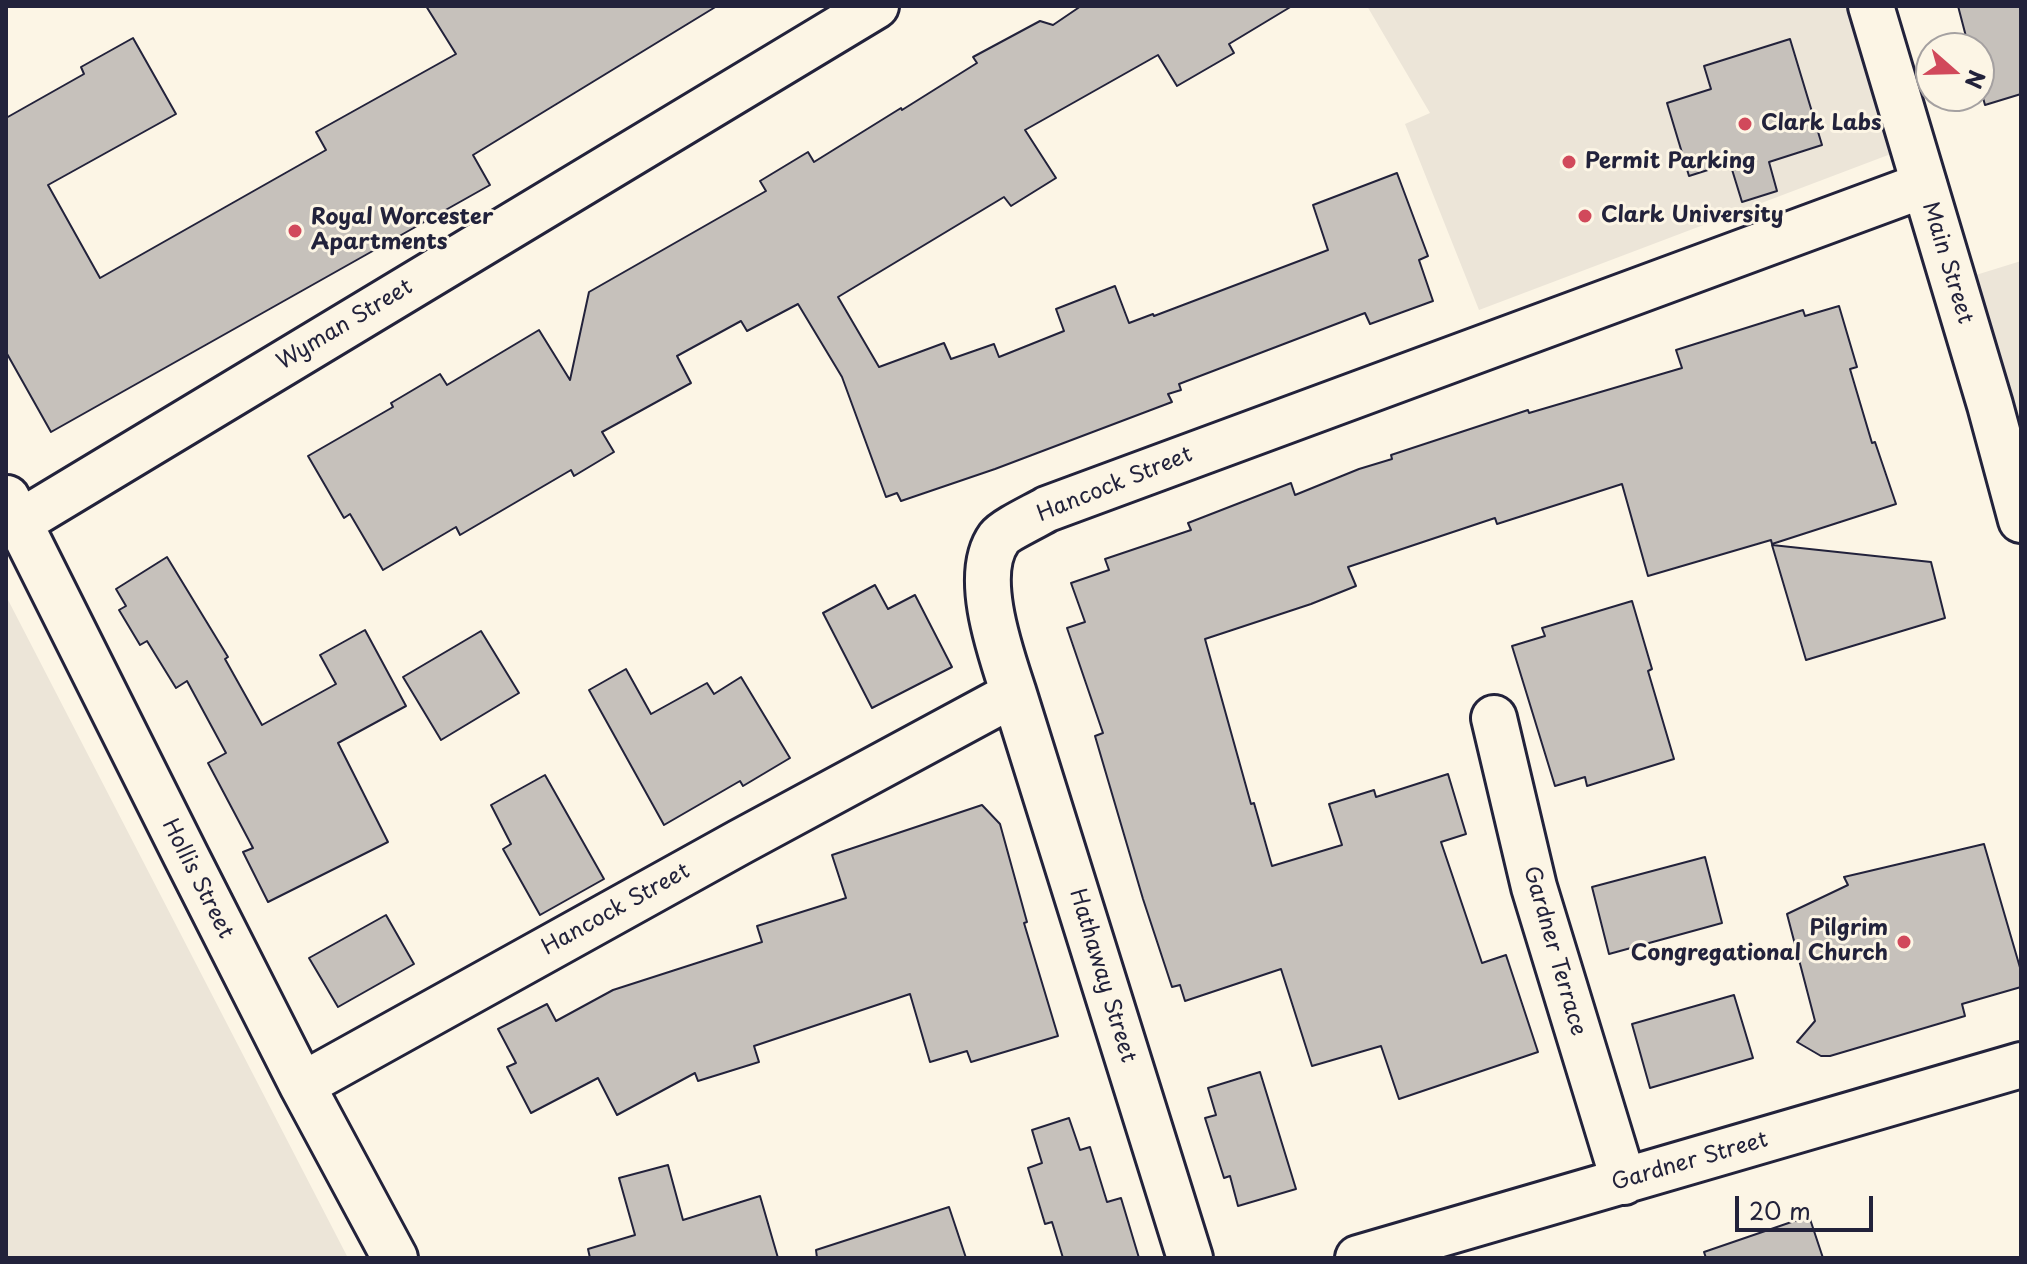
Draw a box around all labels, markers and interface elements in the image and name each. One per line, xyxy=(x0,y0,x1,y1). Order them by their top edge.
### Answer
north arrow xyxy=(1915,32,1995,112)
text: N xyxy=(1958,66,1995,94)
place label: Clark Labs xyxy=(1761,111,1882,137)
marker: Clark Labs xyxy=(1736,115,1754,133)
place label: Permit Parking xyxy=(1585,149,1755,175)
marker: Permit Parking xyxy=(1560,153,1578,171)
street label: Main Street xyxy=(1916,199,1978,327)
place label: Clark University xyxy=(1601,203,1783,229)
place label: Royal Worcester Apartments xyxy=(311,205,493,256)
marker: Clark University xyxy=(1576,207,1594,225)
marker: Royal Worcester Apartments xyxy=(286,222,304,240)
street label: Wyman Street xyxy=(272,274,418,376)
street label: Hancock Street xyxy=(1033,442,1197,528)
street label: Hollis Street xyxy=(156,815,238,943)
street label: Hancock Street xyxy=(537,858,695,962)
street label: Gardner Terrace xyxy=(1517,863,1591,1039)
street label: Hathaway Street xyxy=(1063,886,1141,1066)
place label: Pilgrim Congregational Church xyxy=(1631,916,1888,968)
marker: Pilgrim Congregational Church xyxy=(1895,933,1913,951)
street label: Gardner Street xyxy=(1609,1127,1771,1197)
scale bar xyxy=(1739,1180,1877,1230)
text: 20 m xyxy=(1749,1192,1811,1228)

